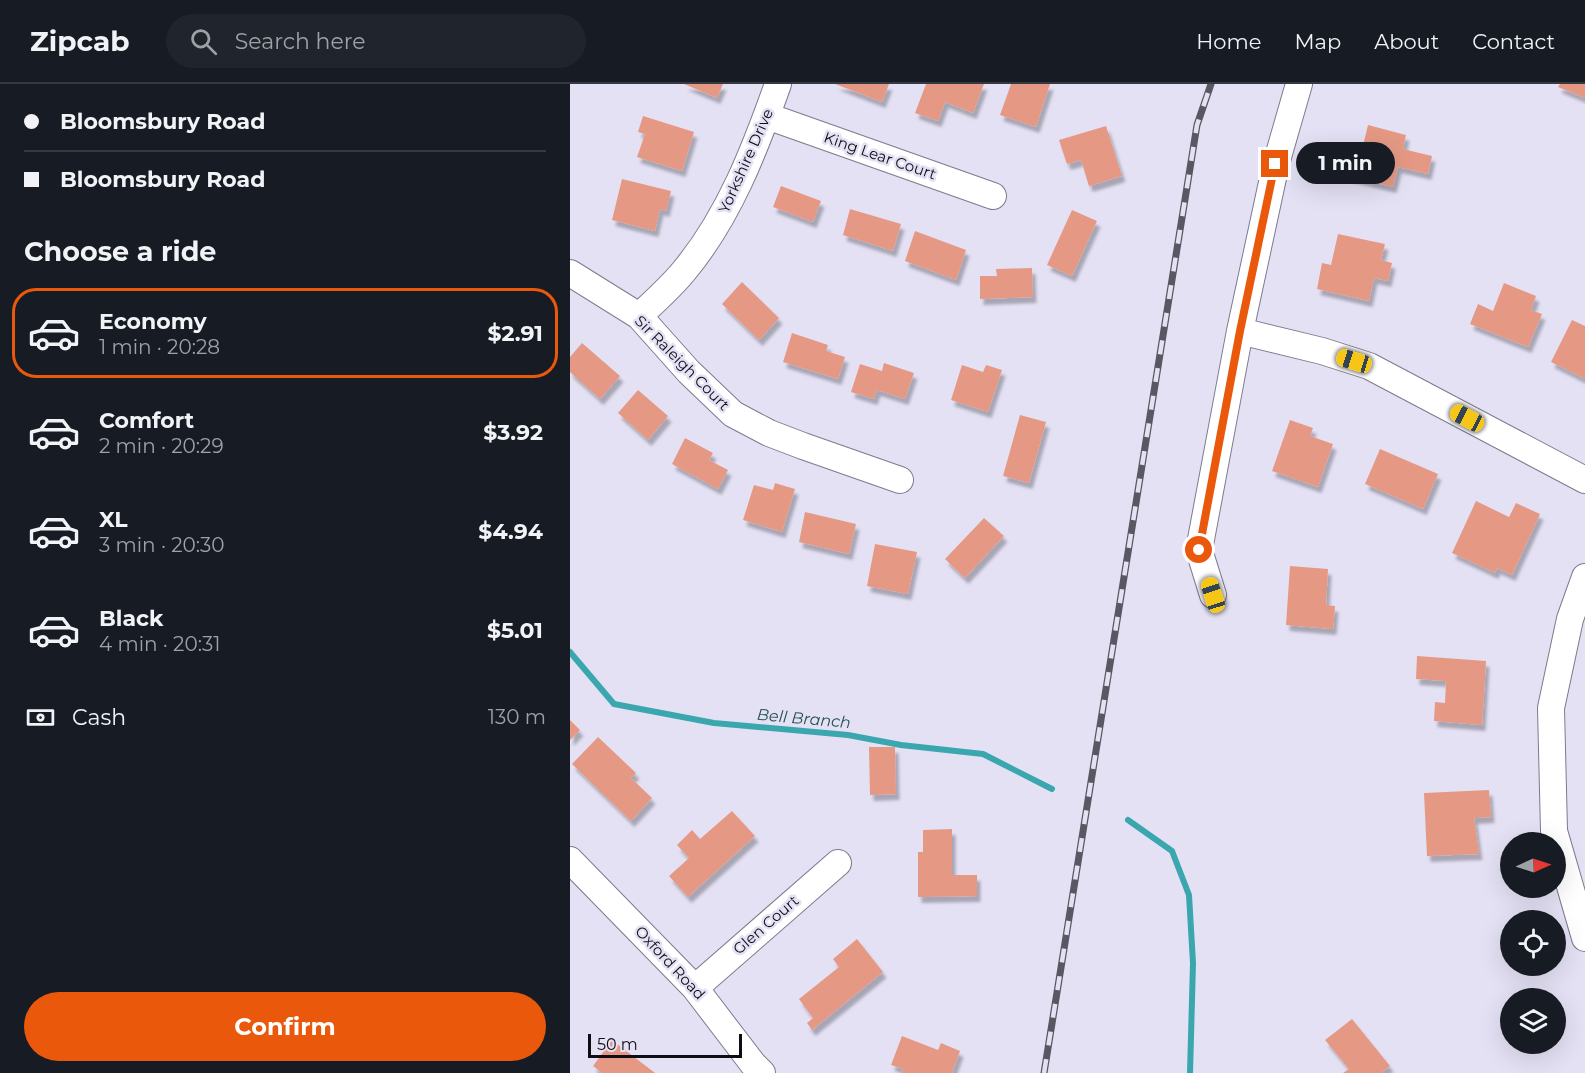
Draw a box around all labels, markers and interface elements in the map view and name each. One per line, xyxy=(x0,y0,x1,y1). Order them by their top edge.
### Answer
search box xyxy=(166,14,586,68)
text: Zipcab xyxy=(30,24,130,58)
icon: search xyxy=(187,25,220,58)
text: Search here xyxy=(235,28,366,55)
text: Home xyxy=(1196,29,1261,54)
text: Map xyxy=(1294,29,1341,54)
text: About xyxy=(1374,29,1439,54)
text: Contact xyxy=(1472,29,1555,54)
street label: Yorkshire Drive xyxy=(714,106,777,216)
text: Bloomsbury Road xyxy=(60,108,265,135)
street label: King Lear Court xyxy=(822,127,939,184)
callout: 1 min xyxy=(1296,143,1395,185)
route end xyxy=(1261,150,1288,177)
text: 1 min xyxy=(1318,151,1373,175)
text: Bloomsbury Road xyxy=(60,166,265,193)
text: Choose a ride xyxy=(24,235,216,268)
icon: car xyxy=(27,306,81,360)
text: Economy xyxy=(99,308,207,335)
street label: Sir Raleigh Court xyxy=(631,311,734,414)
text: $2.91 xyxy=(487,320,543,347)
text: 1 min · 20:28 xyxy=(99,335,220,359)
car xyxy=(1334,347,1374,375)
car xyxy=(1447,402,1487,434)
icon: car xyxy=(27,405,81,459)
text: Comfort xyxy=(99,407,194,434)
text: $3.92 xyxy=(483,419,543,446)
text: 2 min · 20:29 xyxy=(99,434,224,458)
icon: car xyxy=(27,504,81,558)
text: XL xyxy=(99,506,128,533)
text: $4.94 xyxy=(478,518,543,545)
text: 3 min · 20:30 xyxy=(99,533,224,557)
route start xyxy=(1185,536,1212,563)
car xyxy=(1199,575,1227,615)
icon: car xyxy=(27,603,81,657)
text: Black xyxy=(99,605,163,632)
text: $5.01 xyxy=(487,617,543,644)
text: 4 min · 20:31 xyxy=(99,632,220,656)
icon: cash xyxy=(24,701,57,734)
text: Cash xyxy=(72,704,126,731)
text: 130 m xyxy=(488,705,546,729)
water label: Bell Branch xyxy=(756,705,852,732)
north arrow xyxy=(1500,832,1566,898)
map controls xyxy=(1500,832,1566,1054)
street label: Glen Court xyxy=(729,891,802,958)
button: locate xyxy=(1500,910,1566,976)
street label: Oxford Road xyxy=(631,922,709,1003)
button: layers xyxy=(1500,988,1566,1054)
button: Confirm xyxy=(24,992,546,1061)
scale bar xyxy=(588,1031,742,1058)
text: 50 m xyxy=(597,1035,638,1054)

